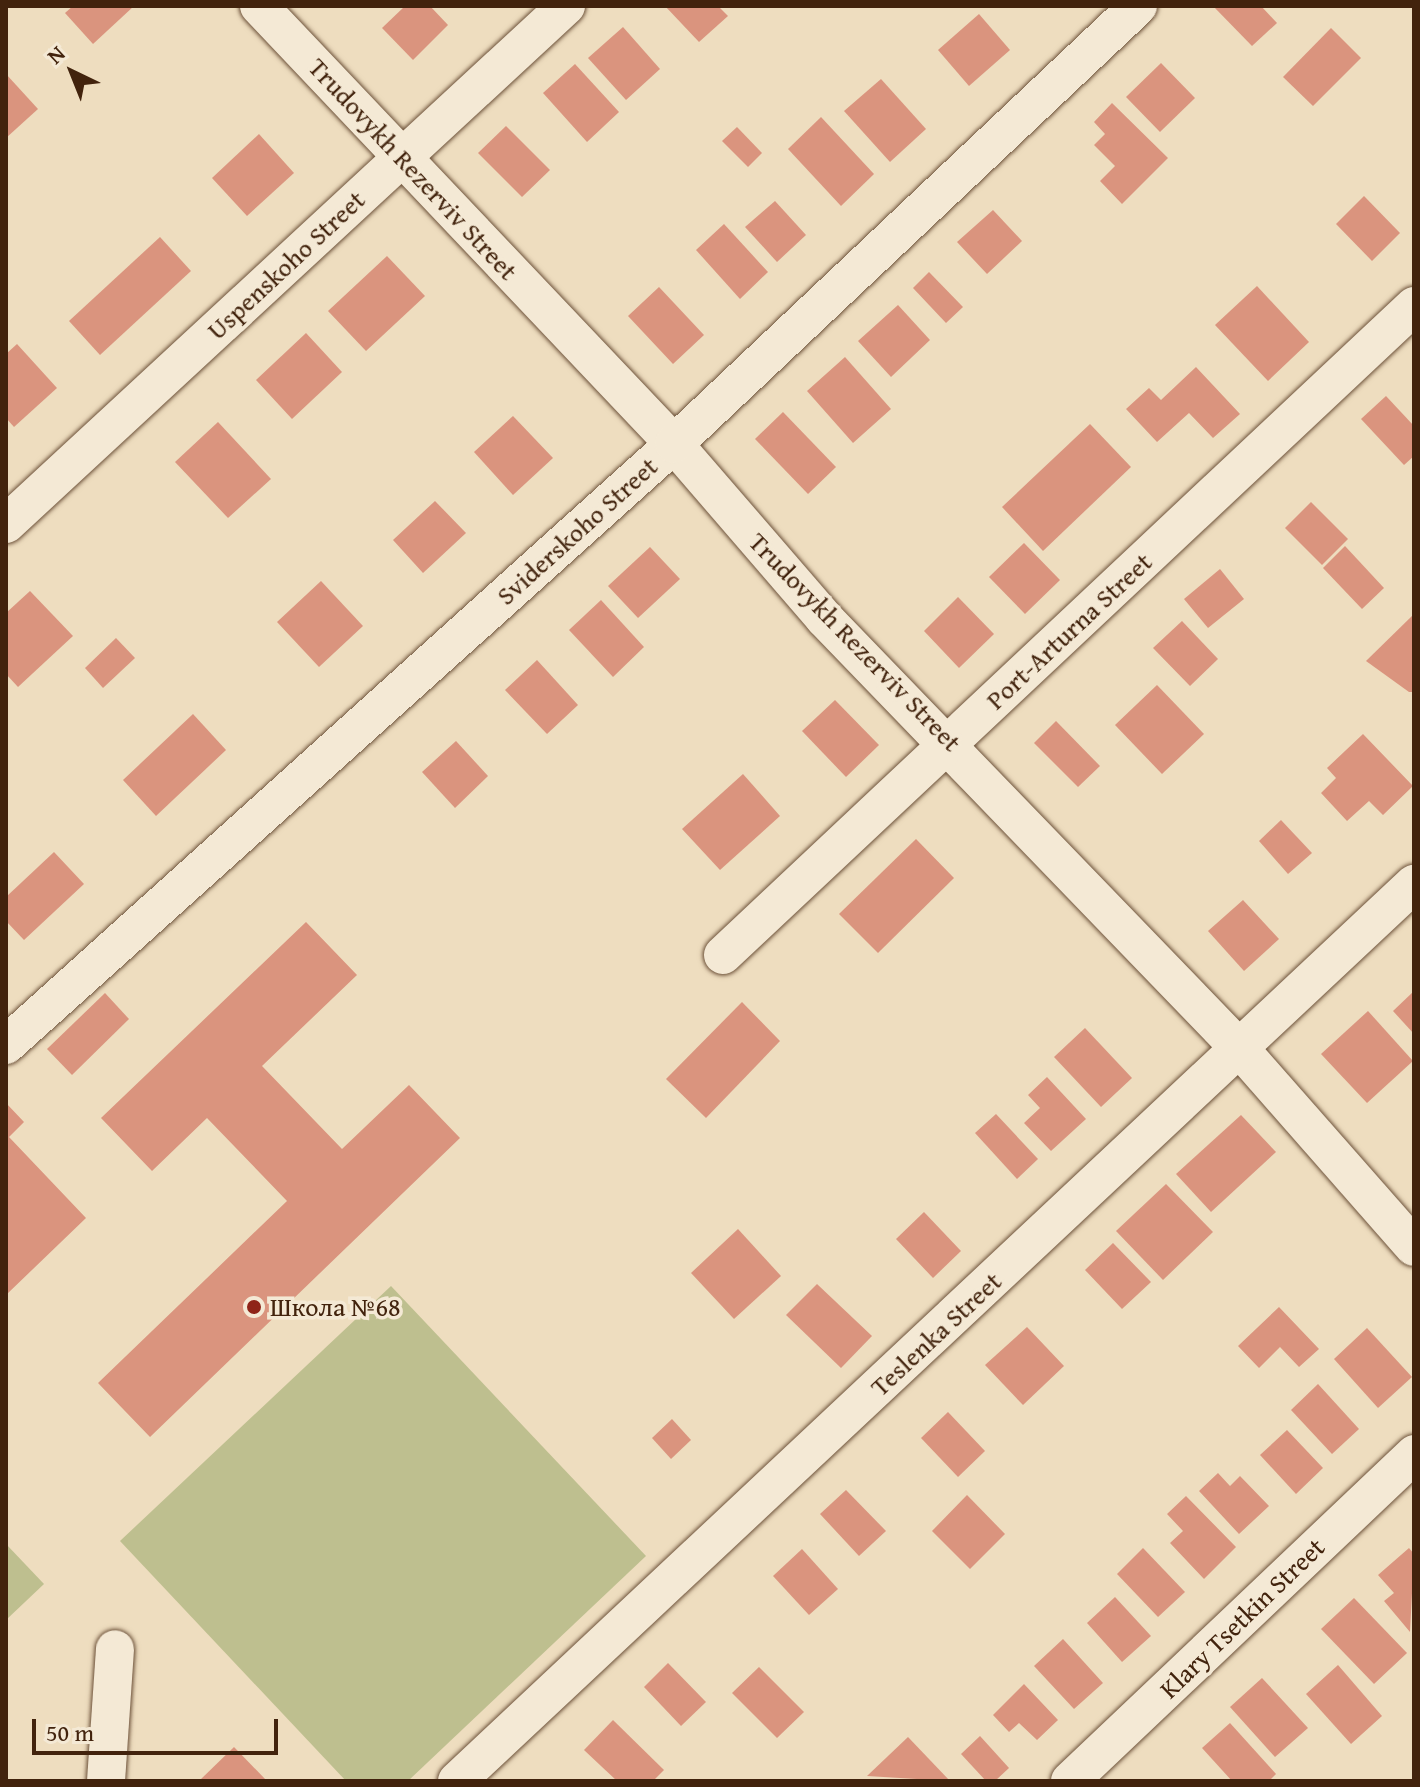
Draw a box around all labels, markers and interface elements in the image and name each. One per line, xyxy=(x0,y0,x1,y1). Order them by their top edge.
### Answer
north arrow xyxy=(32,32,112,112)
text: N xyxy=(39,38,72,71)
street label: Trudovykh Rezerviv Street xyxy=(302,52,524,286)
street label: Uspenskoho Street xyxy=(201,184,371,346)
street label: Sviderskoho Street xyxy=(490,451,664,611)
street label: Trudovykh Rezerviv Street xyxy=(743,526,967,758)
street label: Port-Arturna Street xyxy=(980,546,1158,716)
street label: Teslenka Street xyxy=(864,1266,1008,1402)
place label: Школа №68 xyxy=(270,1291,401,1323)
marker: Школа №68 xyxy=(245,1298,263,1316)
street label: Klary Tsetkin Street xyxy=(1153,1531,1331,1705)
scale bar xyxy=(36,1703,282,1753)
text: 50 m xyxy=(46,1715,94,1750)

